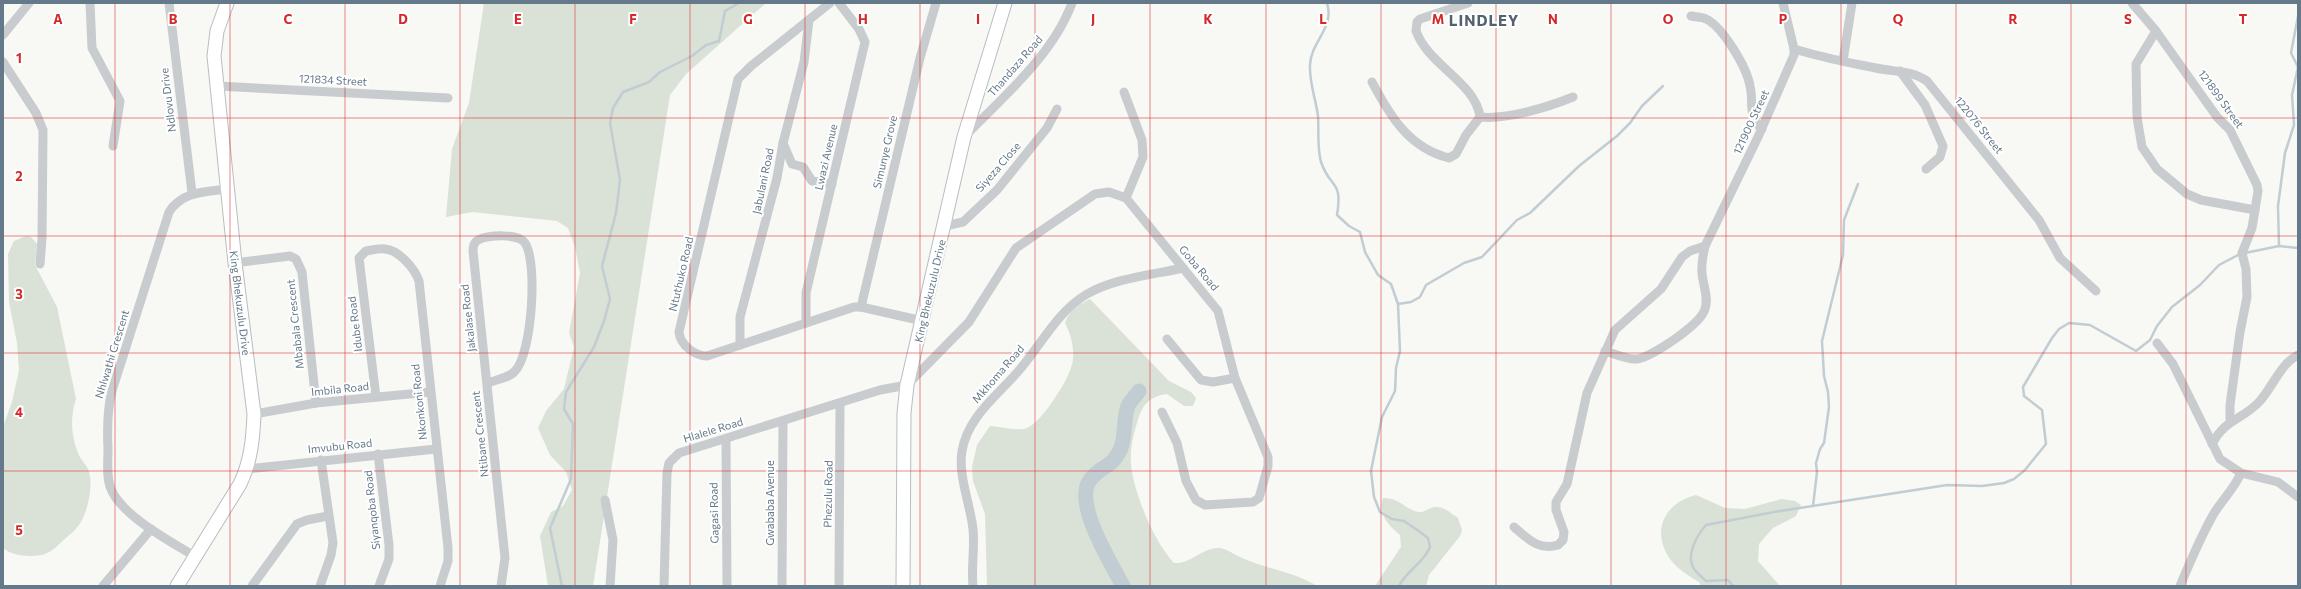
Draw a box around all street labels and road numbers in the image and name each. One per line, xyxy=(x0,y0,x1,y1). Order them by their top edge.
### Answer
street label: Thandaza Road xyxy=(985,33,1045,99)
street label: Ndlovu Drive xyxy=(157,67,178,133)
street label: 121899 Street xyxy=(2196,67,2247,131)
street label: 121834 Street xyxy=(299,71,368,88)
street label: 121900 Street xyxy=(1730,87,1771,156)
street label: 122076 Street xyxy=(1952,94,2007,156)
street label: Simunye Grove xyxy=(870,114,899,190)
street label: Lwazi Avenue xyxy=(812,122,839,191)
street label: Siyeza Close xyxy=(973,139,1023,194)
street label: Jabulani Road xyxy=(749,147,777,215)
street label: Ntuthuko Road xyxy=(666,235,695,312)
street label: King Bhekuzulu Drive xyxy=(911,238,948,344)
street label: Goba Road xyxy=(1177,243,1222,293)
street label: King Bhekuzulu Drive xyxy=(228,250,253,356)
street label: Mbabala Crescent xyxy=(283,278,306,370)
street label: Jakalase Road xyxy=(457,284,479,352)
street label: Idube Road xyxy=(345,296,364,352)
street label: Nhlwathi Crescent xyxy=(92,307,131,400)
street label: Mkhoma Road xyxy=(969,342,1026,405)
street label: Nkonkoni Road xyxy=(408,364,429,441)
street label: Imbila Road xyxy=(310,379,370,398)
street label: Ntibane Crescent xyxy=(468,390,490,478)
street label: Hlalele Road xyxy=(681,414,744,445)
street label: Imvubu Road xyxy=(307,436,373,455)
street label: Gwababa Avenue xyxy=(763,460,776,546)
street label: Phezulu Road xyxy=(820,460,835,528)
street label: Siyanqoba Road xyxy=(361,470,382,551)
street label: Gagasi Road xyxy=(706,482,721,544)

